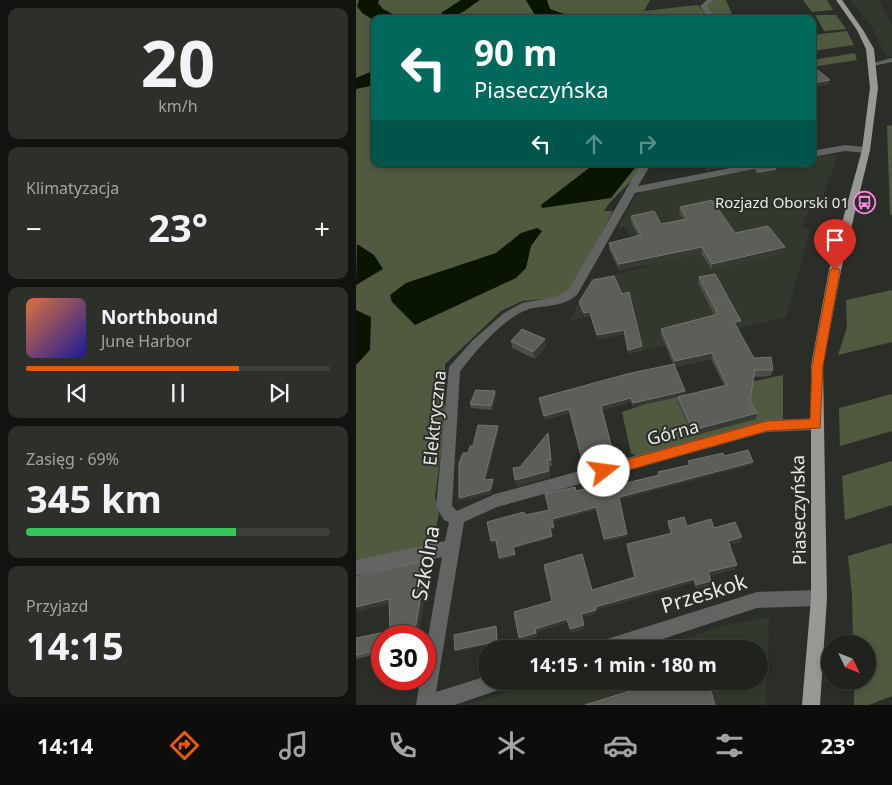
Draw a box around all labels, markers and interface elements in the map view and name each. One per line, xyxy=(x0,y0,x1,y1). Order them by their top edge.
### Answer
text: 20 xyxy=(141,18,215,106)
text: 90 m xyxy=(474,29,557,76)
icon: left xyxy=(391,35,456,100)
text: Piaseczyńska xyxy=(474,74,609,104)
text: km/h xyxy=(158,95,198,117)
icon: left xyxy=(527,130,555,158)
icon: ahead xyxy=(580,130,608,158)
icon: right xyxy=(633,130,661,158)
text: Klimatyzacja xyxy=(26,177,119,199)
bus stop icon: Rozjazd Oborski 01 xyxy=(853,191,877,215)
place label: Rozjazd Oborski 01 xyxy=(715,192,849,212)
text: 23° xyxy=(148,201,208,253)
text: − xyxy=(26,209,42,247)
text: + xyxy=(314,209,330,247)
pin xyxy=(814,219,856,270)
icon: arrive xyxy=(821,226,849,254)
text: Northbound xyxy=(101,304,218,330)
text: June Harbor xyxy=(101,330,192,352)
street label: Elektryczna xyxy=(417,369,451,467)
icon: previous xyxy=(63,379,91,407)
icon: pause xyxy=(164,379,192,407)
icon: next xyxy=(265,379,293,407)
street label: Górna xyxy=(644,414,701,450)
position arrow xyxy=(577,444,629,496)
text: Zasięg · 69% xyxy=(26,448,119,470)
street label: Piaseczyńska xyxy=(785,455,811,565)
text: 345 km xyxy=(26,472,162,524)
street label: Szkolna xyxy=(405,523,445,602)
street label: Przeskok xyxy=(657,567,751,619)
text: Przyjazd xyxy=(26,595,88,617)
text: 14:15 xyxy=(26,619,124,671)
speed limit sign: 30 xyxy=(371,625,436,690)
north arrow xyxy=(821,635,876,690)
map controls xyxy=(821,635,876,690)
text: 14:15 · 1 min · 180 m xyxy=(529,652,717,678)
icon: directions xyxy=(167,728,202,763)
icon: music xyxy=(276,728,311,763)
icon: phone xyxy=(385,728,420,763)
icon: climate xyxy=(494,728,529,763)
icon: car xyxy=(603,728,638,763)
icon: filters xyxy=(712,728,747,763)
text: 14:14 xyxy=(37,730,93,760)
text: 23° xyxy=(820,730,855,760)

